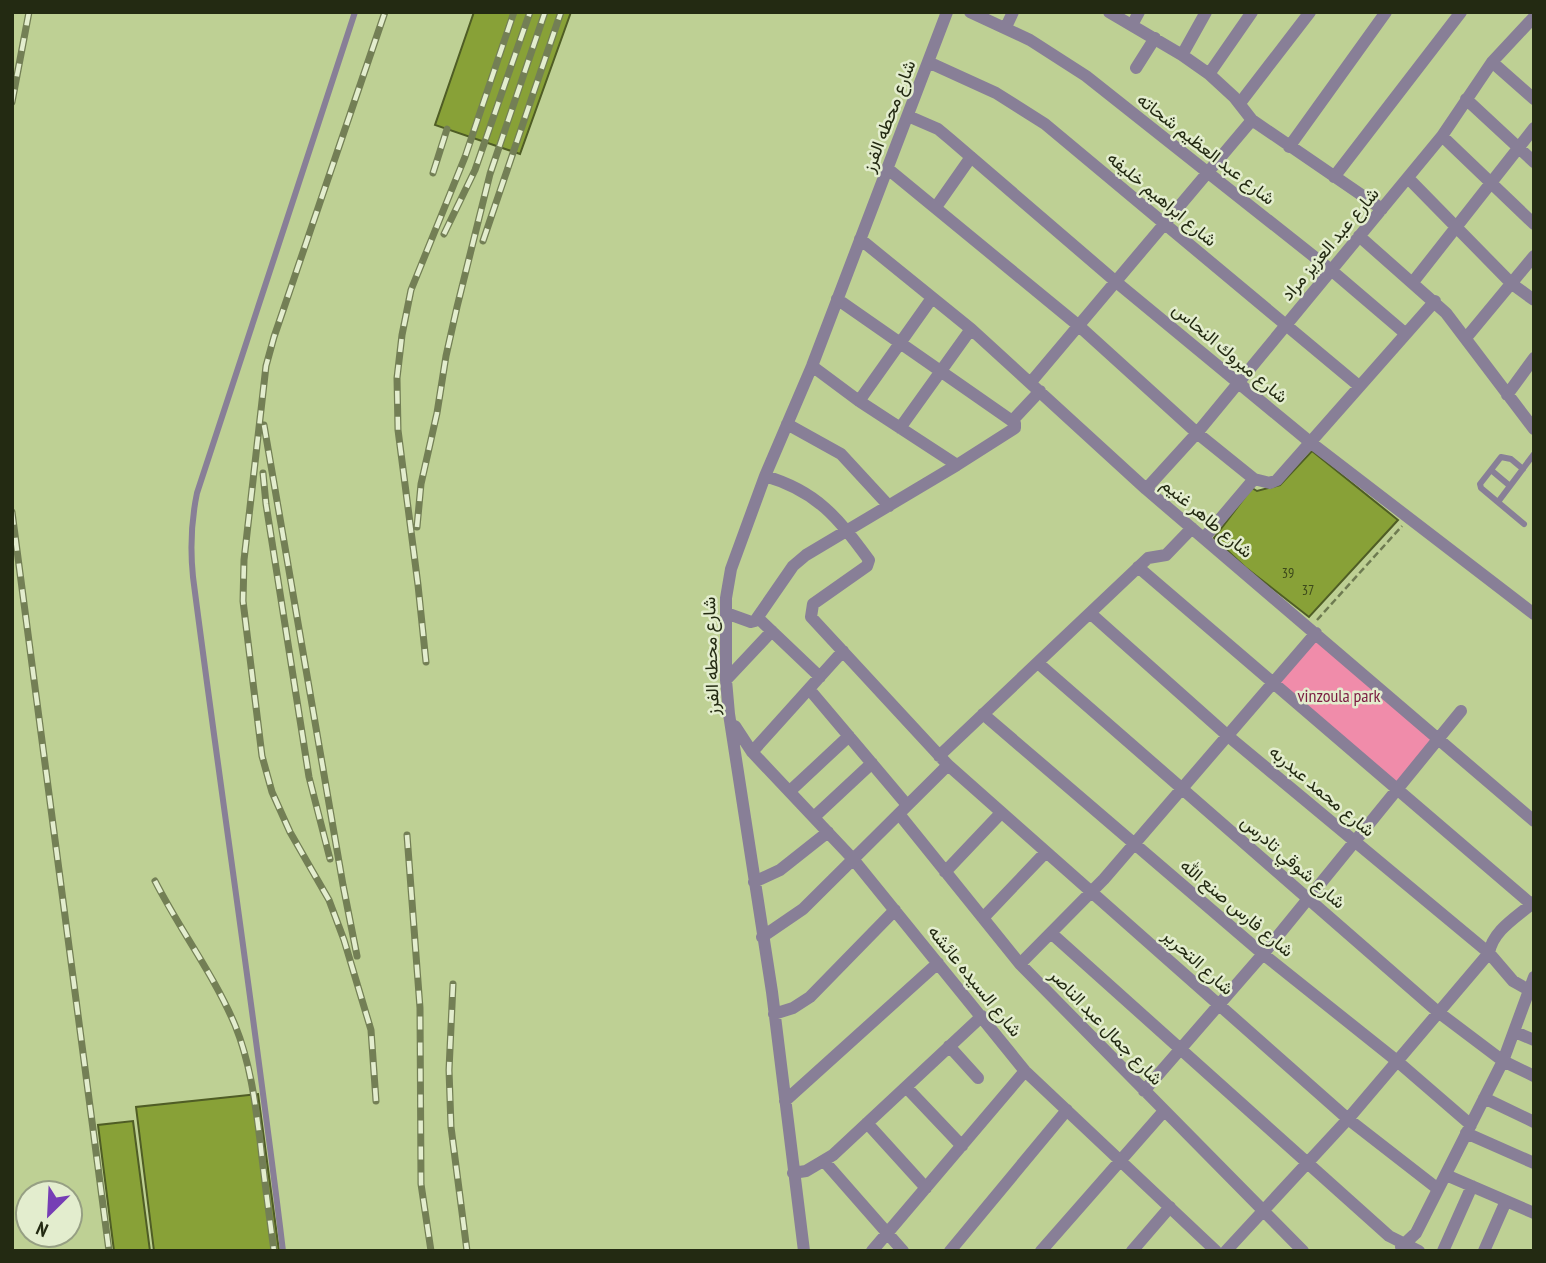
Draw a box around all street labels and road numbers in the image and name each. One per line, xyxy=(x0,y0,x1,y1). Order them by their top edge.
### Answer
street label: شارع محطه الفرز xyxy=(856,56,921,176)
street label: شارع عبد العظيم شحاته xyxy=(1132,88,1280,210)
street label: شارع ابراهيم خليفه xyxy=(1102,146,1222,252)
street label: شارع عبد العزيز مراد xyxy=(1276,182,1384,306)
street label: شارع مبروك النحاس xyxy=(1167,298,1293,408)
street label: شارع طاهر غنيم xyxy=(1156,472,1258,564)
street label: شارع محطه الفرز xyxy=(697,596,725,717)
street label: شارع محمد عبدربه xyxy=(1264,740,1380,842)
street label: شارع شوقي تادرس xyxy=(1234,810,1350,916)
street label: شارع فارس صنع الله xyxy=(1175,853,1299,963)
street label: شارع السيده عائشه xyxy=(923,920,1027,1042)
street label: شارع التحرير xyxy=(1156,923,1239,1000)
street label: شارع جمال عبد الناصر xyxy=(1043,963,1168,1091)

